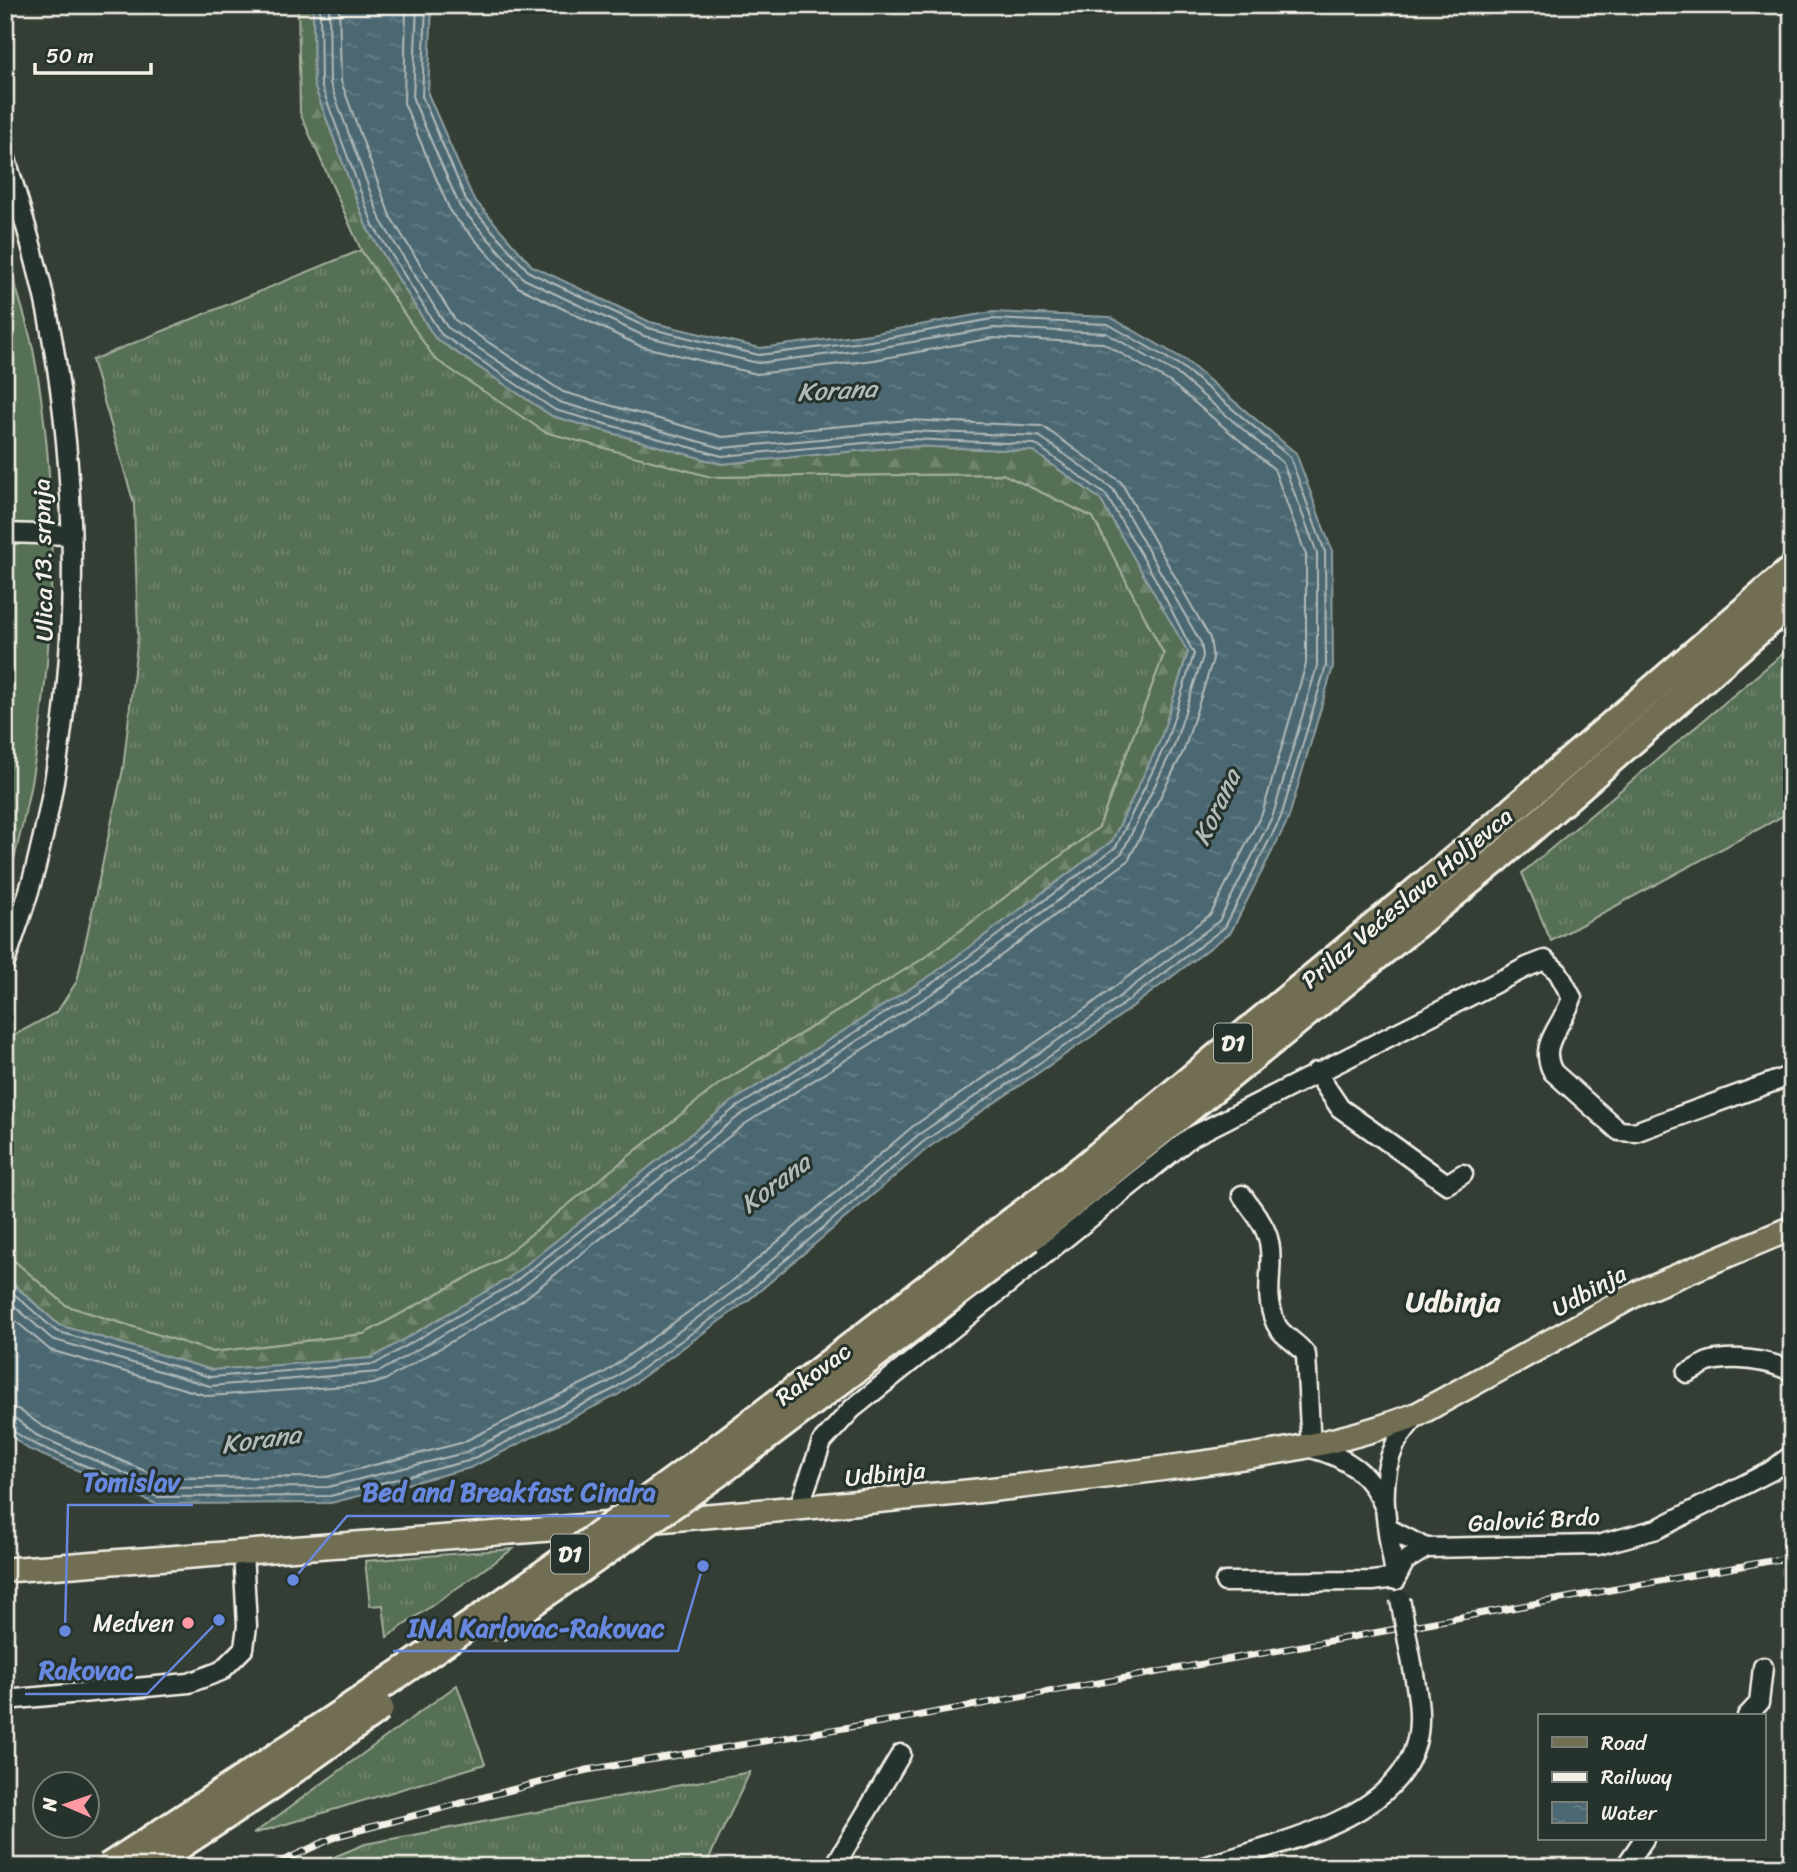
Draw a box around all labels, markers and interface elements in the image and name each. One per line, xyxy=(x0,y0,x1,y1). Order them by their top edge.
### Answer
scale bar xyxy=(35,32,150,76)
text: 50 m xyxy=(46,37,94,75)
water label: Korana xyxy=(796,365,881,415)
street label: Ulica 13. srpnja xyxy=(21,478,65,642)
water label: Korana xyxy=(1178,758,1255,853)
street label: Prilaz Većeslava Holjevca xyxy=(1291,796,1523,1000)
road number: D1 xyxy=(1214,1024,1252,1062)
water label: Korana xyxy=(729,1139,823,1225)
street label: Udbinja xyxy=(1543,1253,1635,1329)
district label: Udbinja xyxy=(1406,1277,1501,1326)
street label: Rakovac xyxy=(766,1331,860,1417)
water label: Korana xyxy=(218,1410,307,1467)
street label: Udbinja xyxy=(843,1449,928,1499)
callout: Tomislav xyxy=(68,1458,193,1505)
text: Tomislav xyxy=(83,1459,181,1505)
callout: Bed and Breakfast Cindra xyxy=(347,1469,670,1516)
text: Bed and Breakfast Cindra xyxy=(362,1469,656,1515)
street label: Galović Brdo xyxy=(1467,1496,1601,1544)
road number: D1 xyxy=(551,1534,589,1574)
place label: Medven xyxy=(93,1602,174,1644)
callout: INA Karlovac-Rakovac xyxy=(393,1604,678,1651)
text: INA Karlovac-Rakovac xyxy=(406,1605,665,1651)
marker: Medven xyxy=(180,1615,196,1631)
callout: Rakovac xyxy=(25,1647,147,1694)
text: Rakovac xyxy=(38,1647,134,1693)
legend xyxy=(1538,1714,1766,1840)
text: Road xyxy=(1601,1724,1648,1762)
text: Railway xyxy=(1601,1758,1672,1796)
north arrow xyxy=(32,1770,102,1840)
text: Water xyxy=(1601,1794,1658,1832)
text: N xyxy=(33,1796,66,1813)

